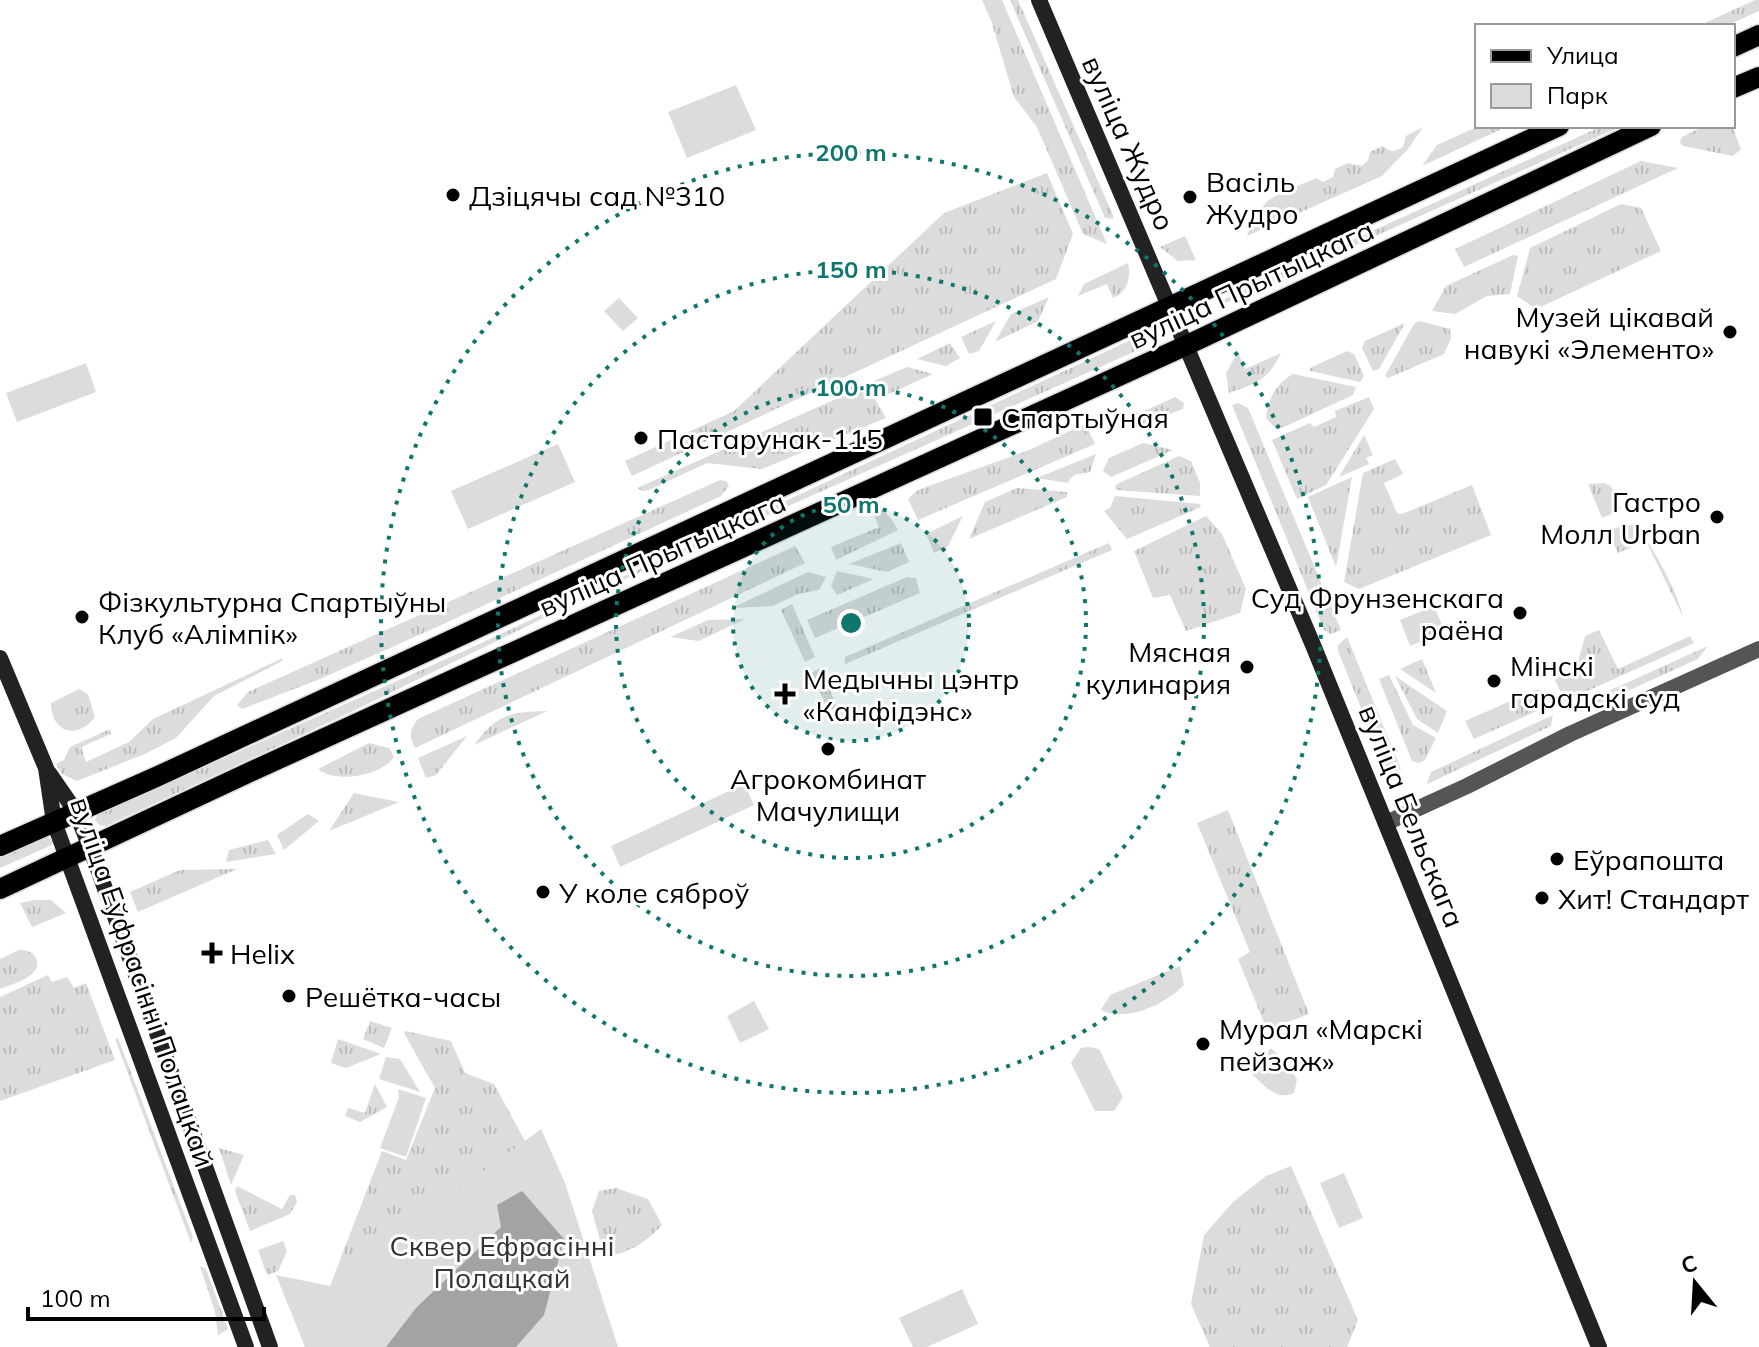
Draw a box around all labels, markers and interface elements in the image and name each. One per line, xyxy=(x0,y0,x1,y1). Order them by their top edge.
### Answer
legend xyxy=(1475,24,1735,128)
text: Улица xyxy=(1546,40,1619,70)
street label: вуліца Жудро xyxy=(1075,50,1183,236)
text: Парк xyxy=(1547,80,1608,110)
text: 200 m xyxy=(815,137,887,167)
place label: Васіль Жудро xyxy=(1206,164,1298,231)
place label: Дзіцячы сад №310 xyxy=(469,178,725,213)
marker: Дзіцячы сад №310 xyxy=(444,186,462,204)
marker: Васіль Жудро xyxy=(1181,188,1199,206)
street label: вуліца Прытыцкага xyxy=(1123,212,1379,356)
text: 150 m xyxy=(815,254,887,284)
place label: Музей цікавай навукі «Элементо» xyxy=(1464,299,1714,366)
marker: Музей цікавай навукі «Элементо» xyxy=(1721,323,1739,341)
text: 100 m xyxy=(815,372,887,402)
place label: Спартыўная xyxy=(1001,400,1169,435)
marker: Спартыўная xyxy=(972,406,994,428)
place label: Пастарунак-115 xyxy=(657,421,883,456)
marker: Пастарунак-115 xyxy=(632,429,650,447)
street label: вуліца Прытыцкага xyxy=(533,484,791,624)
place label: Гастро Молл Urban xyxy=(1540,484,1701,551)
text: 50 m xyxy=(823,489,879,519)
marker: Гастро Молл Urban xyxy=(1708,508,1726,526)
place label: Суд Фрунзенскага раёна xyxy=(1251,580,1504,647)
place label: Фізкультурна Спартыўны Клуб «Алімпік» xyxy=(98,584,446,651)
marker: Суд Фрунзенскага раёна xyxy=(1511,604,1529,622)
marker: Фізкультурна Спартыўны Клуб «Алімпік» xyxy=(73,608,91,626)
centre of rings xyxy=(837,609,865,637)
place label: Мясная кулинария xyxy=(1086,634,1231,701)
place label: Мінскі гарадскі суд xyxy=(1510,648,1680,715)
marker: Мясная кулинария xyxy=(1238,658,1256,676)
place label: Медычны цэнтр «Канфідэнс» xyxy=(803,661,1019,728)
marker: Мінскі гарадскі суд xyxy=(1485,672,1503,690)
marker: Медычны цэнтр «Канфідэнс» xyxy=(774,683,796,705)
street label: вуліца Бельскага xyxy=(1351,700,1473,932)
marker: Агрокомбинат Мачулищи xyxy=(819,740,837,758)
place label: Агрокомбинат Мачулищи xyxy=(730,761,926,828)
street label: вуліца Еўфрасінні Полацкай xyxy=(63,792,223,1172)
place label: Еўрапошта xyxy=(1573,842,1724,877)
marker: Еўрапошта xyxy=(1548,850,1566,868)
place label: У коле сяброў xyxy=(558,875,749,910)
place label: Хит! Стандарт xyxy=(1558,881,1749,916)
marker: У коле сяброў xyxy=(534,883,552,901)
marker: Хит! Стандарт xyxy=(1533,889,1551,907)
place label: Helix xyxy=(230,936,295,971)
marker: Helix xyxy=(201,942,223,964)
place label: Решётка-часы xyxy=(305,979,501,1014)
marker: Решётка-часы xyxy=(280,987,298,1005)
place label: Мурал «Марскі пейзаж» xyxy=(1219,1011,1423,1078)
marker: Мурал «Марскі пейзаж» xyxy=(1194,1035,1212,1053)
park label: Сквер Ефрасінні Полацкай xyxy=(390,1228,614,1295)
north arrow xyxy=(1655,1243,1735,1323)
text: С xyxy=(1677,1248,1700,1280)
scale bar xyxy=(28,1271,264,1321)
text: 100 m xyxy=(40,1283,111,1313)

